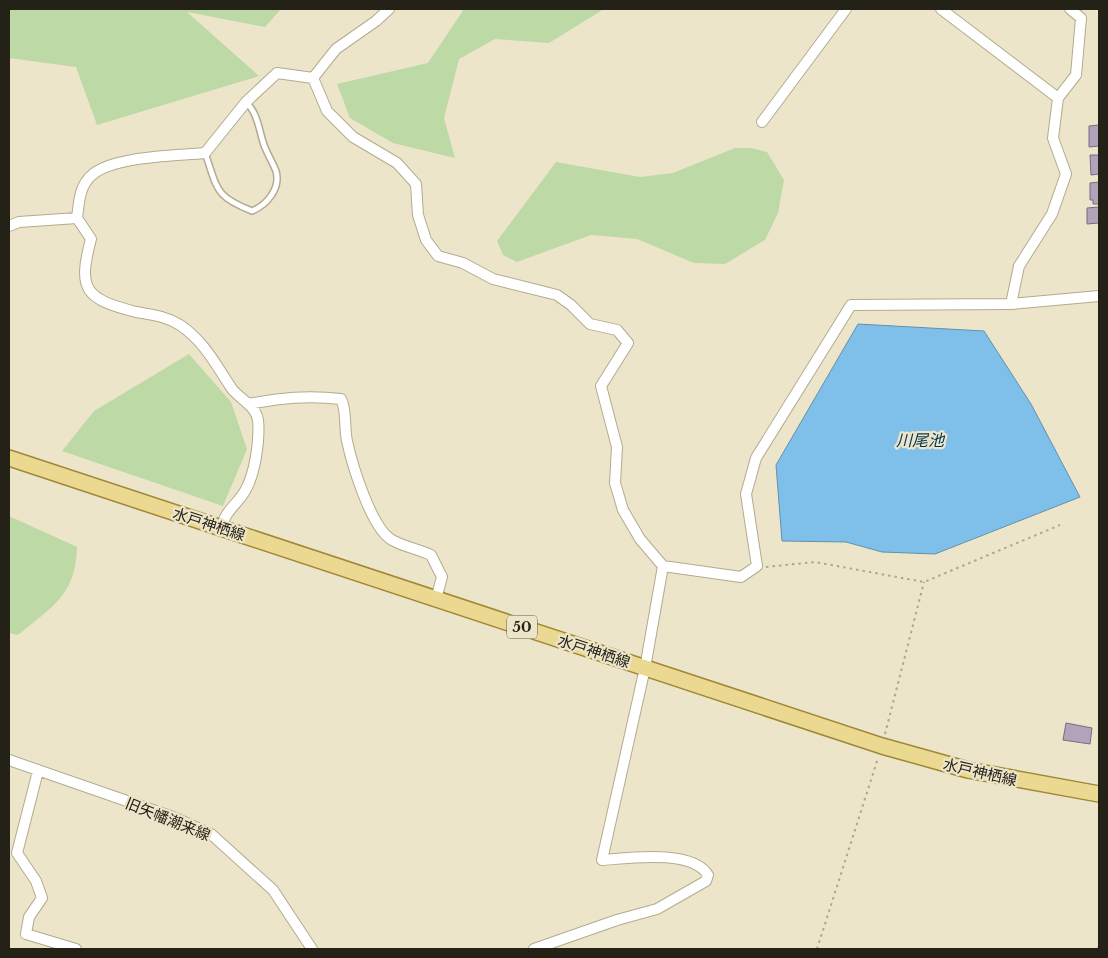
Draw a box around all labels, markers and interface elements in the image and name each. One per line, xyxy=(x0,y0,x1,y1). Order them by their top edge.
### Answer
water label: 川尾池 xyxy=(896,430,946,450)
street label: 水戸神栖線 xyxy=(170,503,248,545)
road number: 50 xyxy=(507,616,537,638)
street label: 水戸神栖線 xyxy=(555,630,633,672)
street label: 水戸神栖線 xyxy=(941,754,1019,790)
street label: 旧矢幡潮来線 xyxy=(123,793,213,845)

